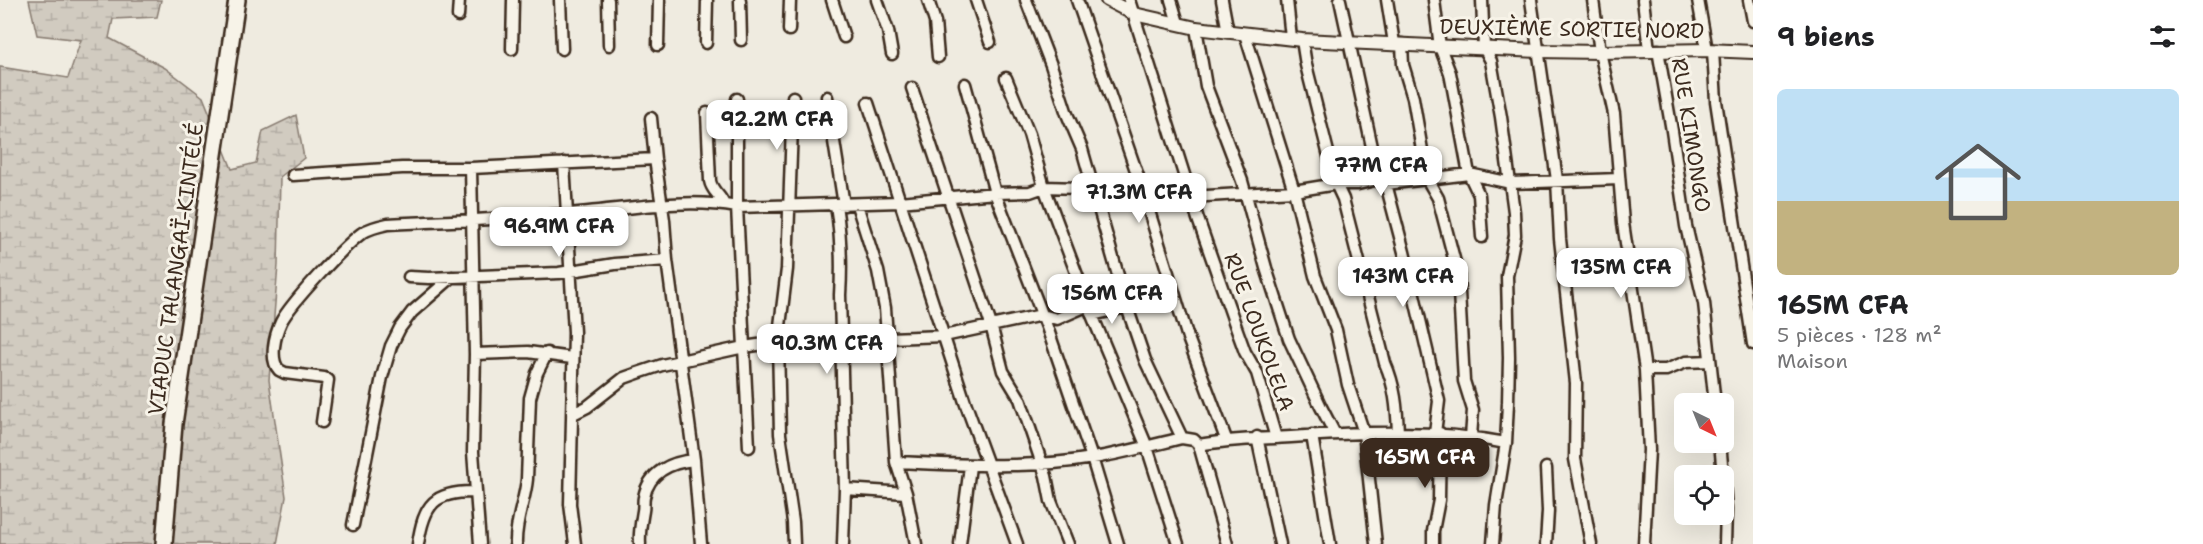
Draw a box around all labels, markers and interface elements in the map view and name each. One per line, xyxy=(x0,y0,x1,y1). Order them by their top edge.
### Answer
street label: DEUXIÈME SORTIE NORD xyxy=(1439,12,1705,45)
text: 9 biens xyxy=(1777,19,1875,54)
icon: filters xyxy=(2146,20,2179,53)
street label: RUE KIMONGO xyxy=(1665,56,1717,214)
pin: 92.2M CFA xyxy=(708,100,846,151)
text: 92.2M CFA xyxy=(720,106,834,132)
street label: VIADUC TALANGAÏ-KINTÉLÉ xyxy=(141,121,210,417)
icon: home xyxy=(1924,128,2032,236)
pin: 77M CFA xyxy=(1326,146,1436,197)
text: 77M CFA xyxy=(1334,152,1428,178)
pin: 71.3M CFA xyxy=(1070,173,1208,224)
text: 71.3M CFA xyxy=(1085,179,1193,205)
pin: 96.9M CFA xyxy=(490,207,628,258)
text: 96.9M CFA xyxy=(504,213,614,239)
pin: 135M CFA xyxy=(1559,248,1683,299)
street label: RUE LOUKOLELA xyxy=(1217,249,1301,415)
text: 135M CFA xyxy=(1570,254,1672,280)
pin: 143M CFA xyxy=(1341,257,1465,308)
text: 143M CFA xyxy=(1352,263,1454,289)
pin: 156M CFA xyxy=(1050,274,1174,325)
text: 156M CFA xyxy=(1061,280,1163,306)
text: 165M CFA xyxy=(1777,287,1909,322)
text: 5 pièces · 128 m² xyxy=(1777,322,1942,348)
pin: 90.3M CFA xyxy=(758,324,896,375)
text: 90.3M CFA xyxy=(771,330,883,356)
text: Maison xyxy=(1777,348,1848,374)
north arrow xyxy=(1674,393,1734,453)
map controls xyxy=(1674,393,1734,525)
pin: 165M CFA xyxy=(1363,438,1487,489)
text: 165M CFA xyxy=(1374,444,1476,470)
button: locate xyxy=(1674,465,1734,525)

